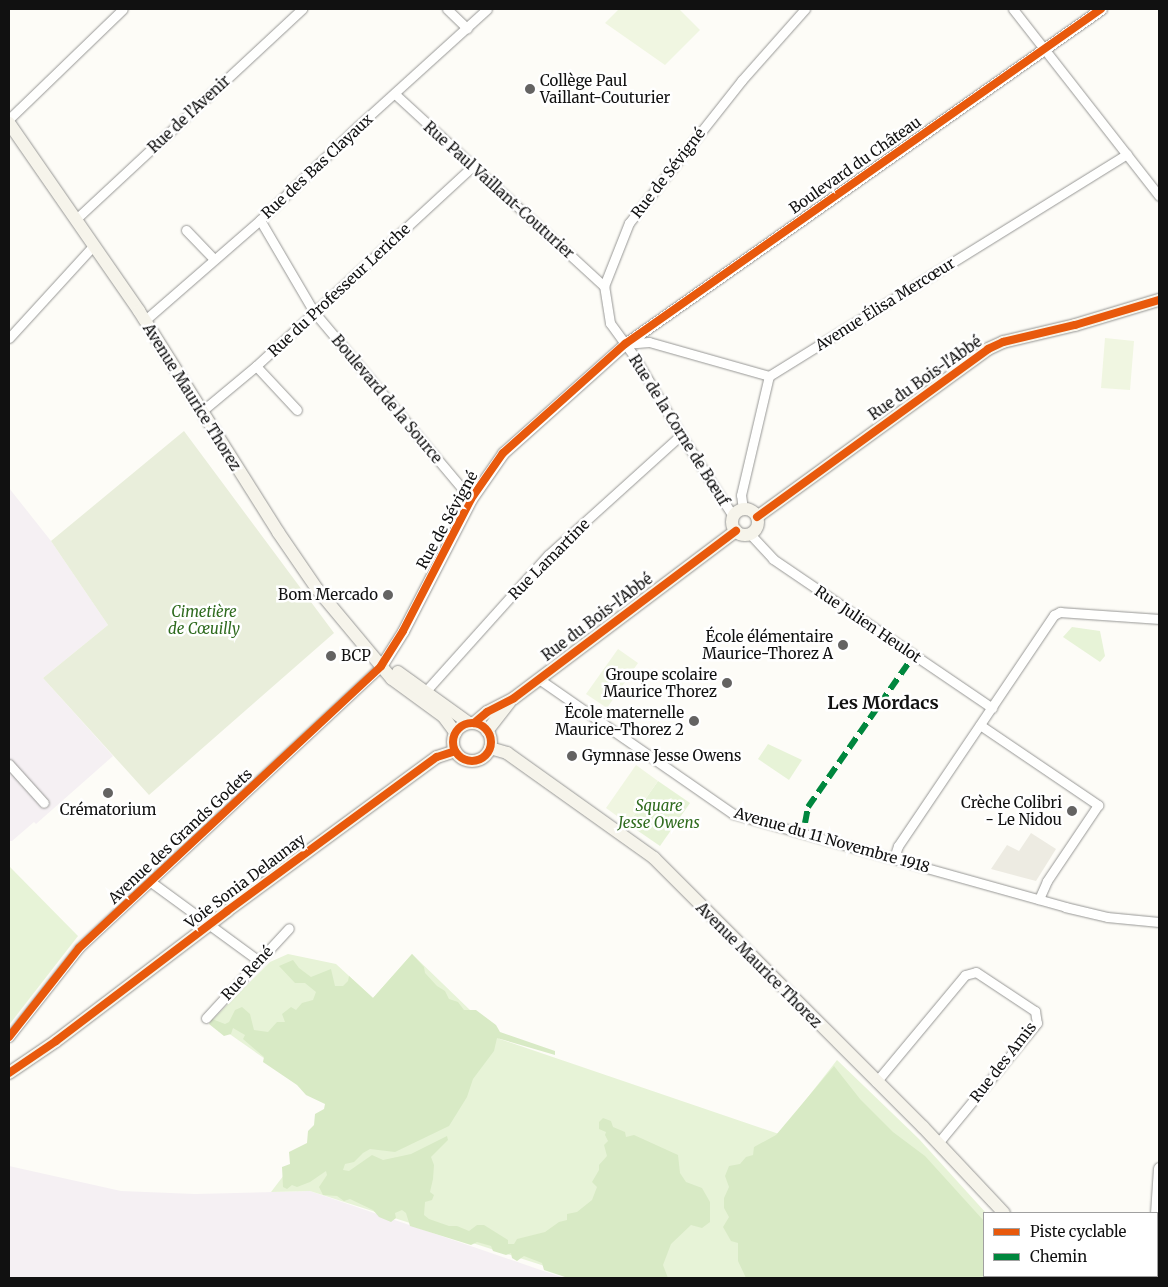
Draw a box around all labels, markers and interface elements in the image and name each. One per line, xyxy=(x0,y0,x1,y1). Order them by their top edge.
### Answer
street label: Rue de l’Avenir xyxy=(144,71,234,157)
place label: Collège Paul Vaillant-Couturier xyxy=(540,71,670,106)
marker: Collège Paul Vaillant-Couturier xyxy=(524,83,536,95)
street label: Rue des Bas Clayaux xyxy=(258,110,376,222)
street label: Boulevard du Château xyxy=(786,113,924,217)
street label: Rue Paul Vaillant-Couturier xyxy=(420,118,578,262)
street label: Rue de Sévigné xyxy=(627,125,709,221)
street label: Rue du Professeur Leriche xyxy=(264,220,414,360)
street label: Avenue Élisa Mercœur xyxy=(812,254,958,354)
street label: Avenue Maurice Thorez xyxy=(139,320,245,474)
street label: Boulevard de la Source xyxy=(328,331,446,467)
street label: Rue du Bois-l'Abbé xyxy=(865,332,985,424)
street label: Rue de la Corne de Bœuf xyxy=(625,351,733,509)
street label: Rue de Sévigné xyxy=(413,468,481,572)
street label: Rue Lamartine xyxy=(505,515,593,603)
street label: Rue du Bois-l'Abbé xyxy=(538,570,656,664)
street label: Rue Julien Heulot xyxy=(811,582,925,666)
place label: Bom Mercado xyxy=(278,586,378,604)
marker: Bom Mercado xyxy=(382,589,394,601)
park label: Cimetière de Cœuilly xyxy=(168,602,240,637)
place label: École élémentaire Maurice-Thorez A xyxy=(702,627,833,662)
marker: École élémentaire Maurice-Thorez A xyxy=(837,639,849,651)
place label: BCP xyxy=(341,647,371,665)
marker: BCP xyxy=(325,650,337,662)
place label: Groupe scolaire Maurice Thorez xyxy=(603,665,717,700)
marker: Groupe scolaire Maurice Thorez xyxy=(721,677,733,689)
district label: Les Mordacs xyxy=(827,692,939,714)
place label: École maternelle Maurice-Thorez 2 xyxy=(555,703,684,738)
marker: École maternelle Maurice-Thorez 2 xyxy=(688,715,700,727)
place label: Gymnase Jesse Owens xyxy=(582,747,741,765)
marker: Gymnase Jesse Owens xyxy=(566,750,578,762)
street label: Avenue des Grands Godets xyxy=(104,765,256,907)
marker: Crématorium xyxy=(102,787,114,799)
place label: Crèche Colibri - Le Nidou xyxy=(961,793,1062,828)
park label: Square Jesse Owens xyxy=(618,796,700,831)
place label: Crématorium xyxy=(60,801,156,819)
street label: Avenue du 11 Novembre 1918 xyxy=(732,803,932,877)
marker: Crèche Colibri - Le Nidou xyxy=(1066,805,1078,817)
street label: Voie Sonia Delaunay xyxy=(181,830,309,932)
street label: Avenue Maurice Thorez xyxy=(693,899,825,1031)
street label: Rue René xyxy=(218,942,276,1004)
street label: Rue des Amis xyxy=(966,1018,1040,1106)
legend xyxy=(983,1212,1158,1277)
text: Piste cyclable xyxy=(1030,1222,1126,1241)
text: Chemin xyxy=(1030,1247,1087,1266)

